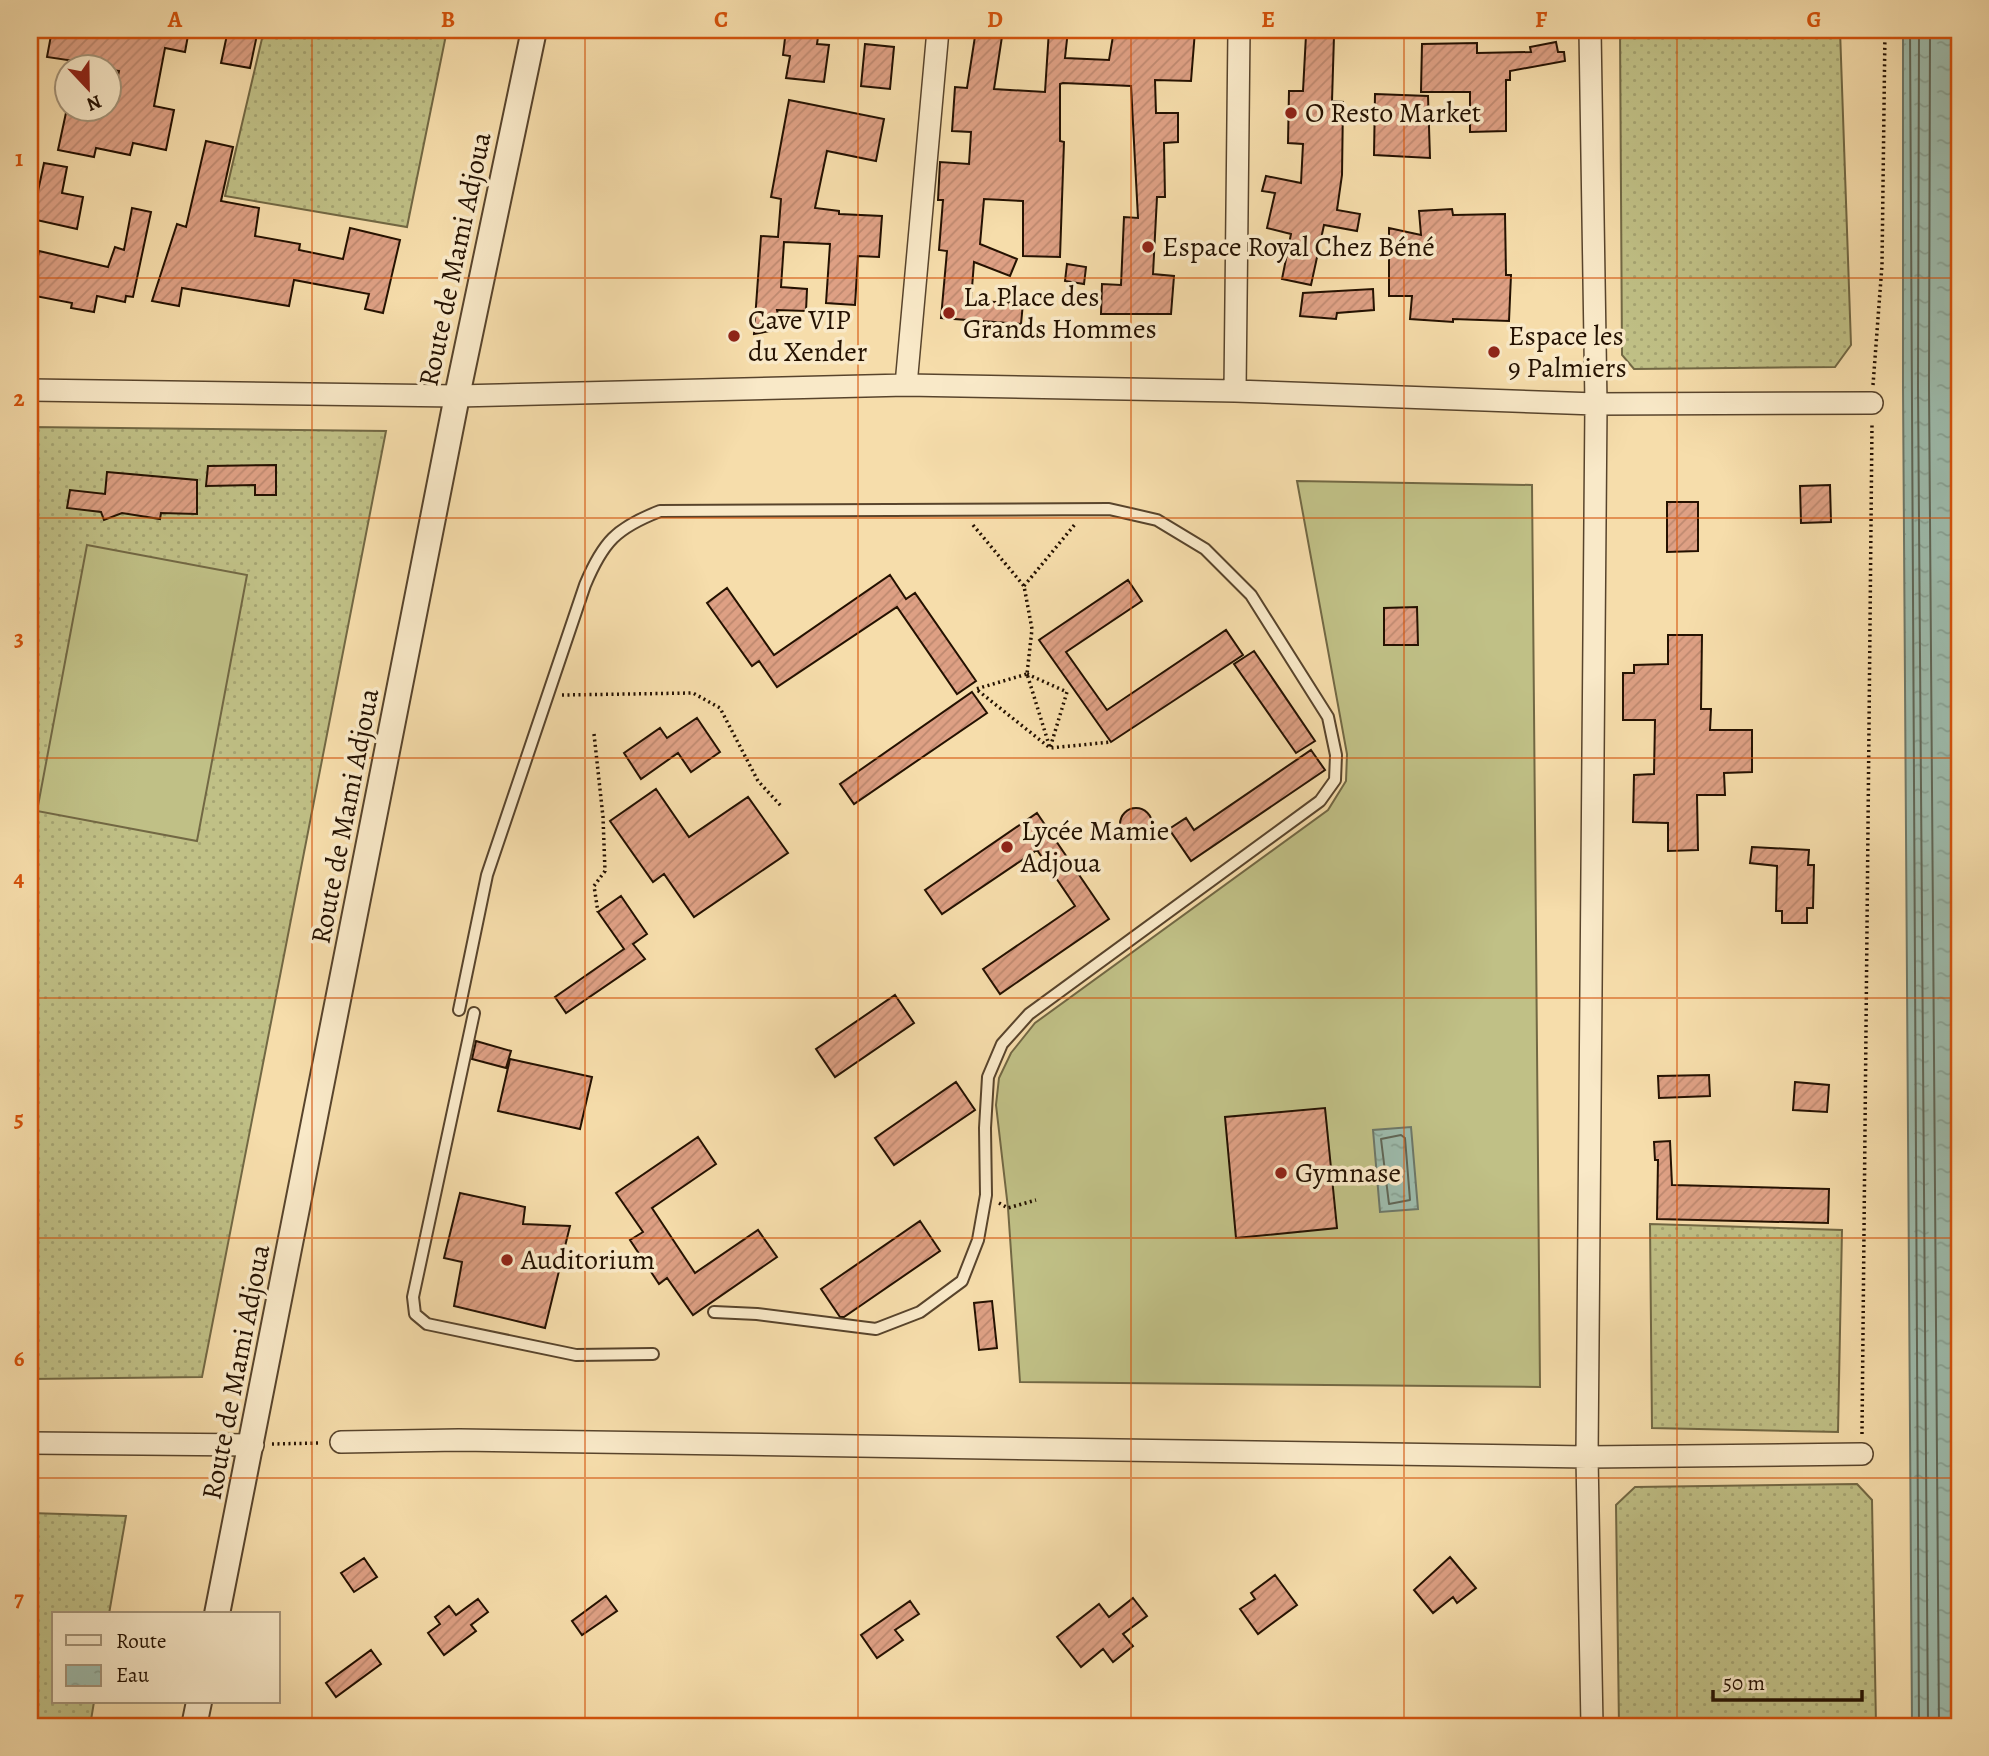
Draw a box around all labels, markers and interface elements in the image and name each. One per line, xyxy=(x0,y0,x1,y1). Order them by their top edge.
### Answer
text: A xyxy=(167,4,183,35)
text: B xyxy=(441,4,455,35)
text: C xyxy=(714,4,728,35)
text: D xyxy=(987,4,1003,35)
text: E xyxy=(1261,4,1275,35)
text: F xyxy=(1535,4,1548,35)
text: G xyxy=(1806,4,1822,35)
north arrow xyxy=(52,52,122,122)
text: N xyxy=(83,88,105,118)
place label: O Resto Market xyxy=(1305,94,1481,132)
marker: O Resto Market xyxy=(1283,105,1299,121)
street label: Route de Mami Adjoua xyxy=(409,128,501,390)
text: 1 xyxy=(15,143,23,174)
place label: Espace Royal Chez Béné xyxy=(1162,228,1435,266)
marker: Espace Royal Chez Béné xyxy=(1140,239,1156,255)
place label: La Place des Grands Hommes xyxy=(963,278,1157,348)
place label: Cave VIP du Xender xyxy=(748,301,868,371)
marker: La Place des Grands Hommes xyxy=(941,305,957,321)
place label: Espace les 9 Palmiers xyxy=(1508,317,1627,387)
marker: Cave VIP du Xender xyxy=(726,328,742,344)
marker: Espace les 9 Palmiers xyxy=(1486,344,1502,360)
text: 2 xyxy=(13,383,25,414)
text: 3 xyxy=(14,623,24,654)
street label: Route de Mami Adjoua xyxy=(302,685,388,947)
place label: Lycée Mamie Adjoua xyxy=(1020,812,1169,882)
marker: Lycée Mamie Adjoua xyxy=(999,839,1015,855)
text: 4 xyxy=(14,863,25,894)
text: 5 xyxy=(14,1103,24,1134)
place label: Gymnase xyxy=(1295,1154,1401,1192)
marker: Gymnase xyxy=(1273,1165,1289,1181)
street label: Route de Mami Adjoua xyxy=(193,1241,279,1503)
place label: Auditorium xyxy=(520,1241,655,1279)
marker: Auditorium xyxy=(499,1252,515,1268)
text: 6 xyxy=(14,1343,25,1374)
text: 7 xyxy=(14,1583,24,1614)
legend xyxy=(52,1612,280,1704)
text: Route xyxy=(116,1627,166,1655)
scale bar xyxy=(1713,1658,1861,1702)
text: Eau xyxy=(116,1661,150,1689)
text: 50 m xyxy=(1723,1669,1765,1697)

